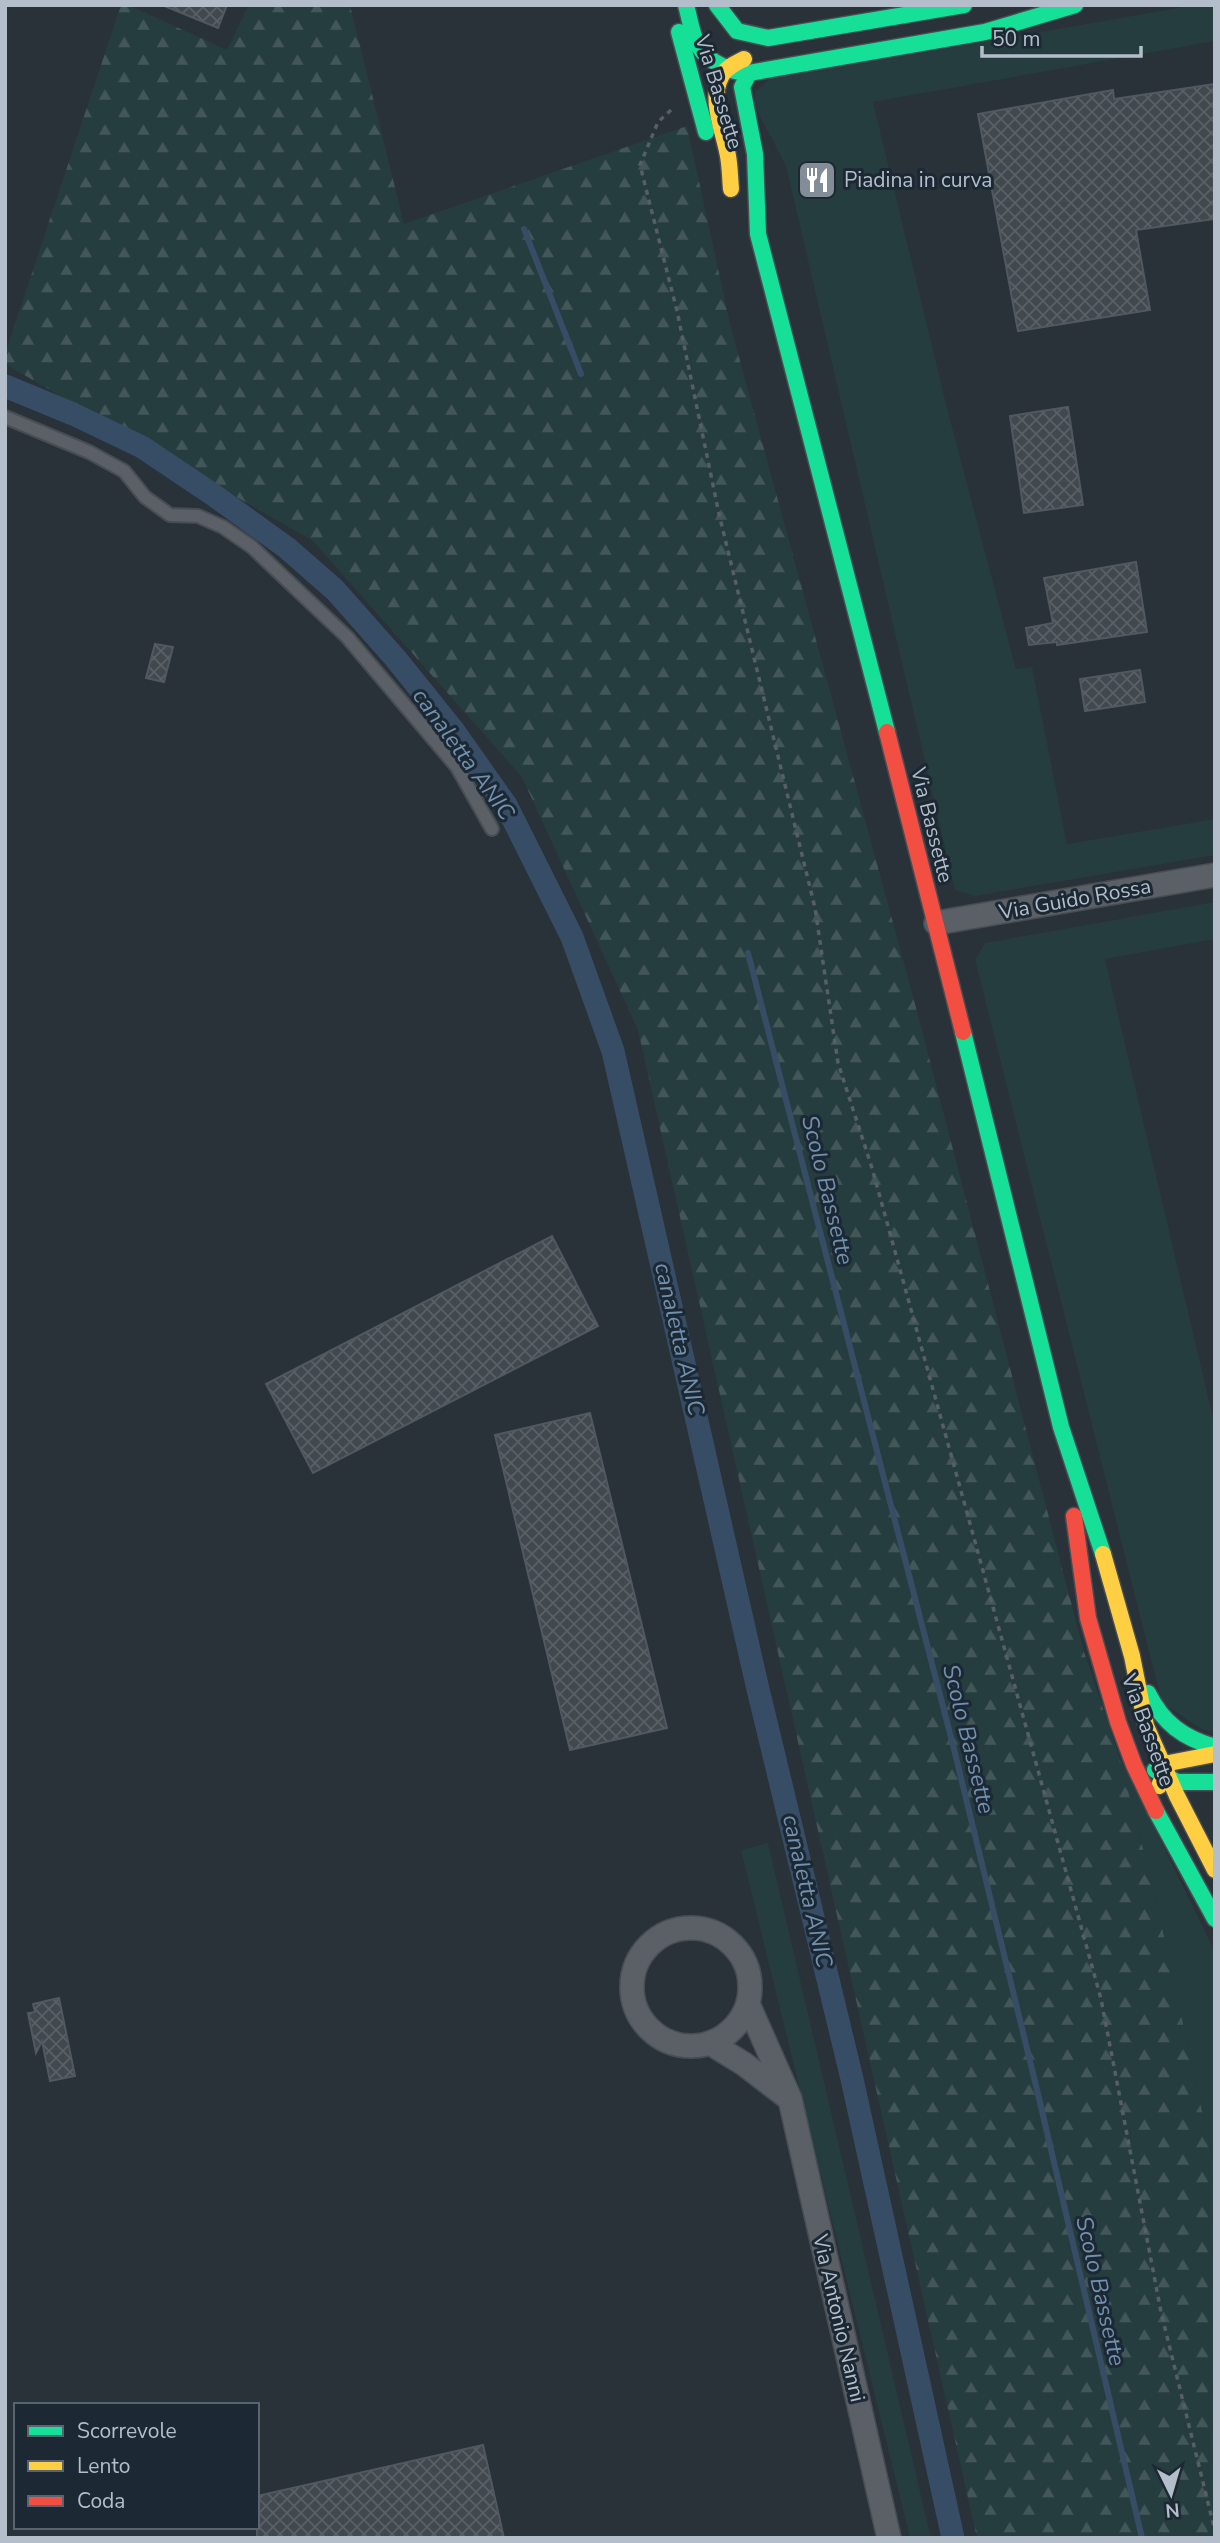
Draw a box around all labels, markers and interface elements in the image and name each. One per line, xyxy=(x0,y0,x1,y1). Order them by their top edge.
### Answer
scale bar xyxy=(982,14,1141,58)
text: 50 m xyxy=(992,25,1041,53)
street label: Via Bassette xyxy=(688,30,750,153)
restaurant icon: Piadina in curva xyxy=(796,159,838,201)
place label: Piadina in curva xyxy=(844,166,992,194)
water label: canaletta ANIC xyxy=(405,682,522,827)
street label: Via Bassette xyxy=(904,763,960,886)
street label: Via Guido Rossa xyxy=(996,872,1153,926)
water label: Scolo Bassette xyxy=(794,1112,861,1268)
water label: canaletta ANIC xyxy=(647,1260,712,1419)
water label: Scolo Bassette xyxy=(935,1661,1002,1817)
street label: Via Bassette xyxy=(1114,1669,1181,1790)
water label: canaletta ANIC xyxy=(775,1812,840,1971)
water label: Scolo Bassette xyxy=(1068,2213,1133,2369)
street label: Via Antonio Nanni xyxy=(806,2230,872,2405)
legend xyxy=(14,2403,259,2529)
text: Scorrevole xyxy=(77,2417,177,2445)
text: Lento xyxy=(77,2452,130,2480)
north arrow xyxy=(1136,2459,1206,2529)
text: Coda xyxy=(77,2487,125,2515)
text: N xyxy=(1164,2496,1181,2524)

